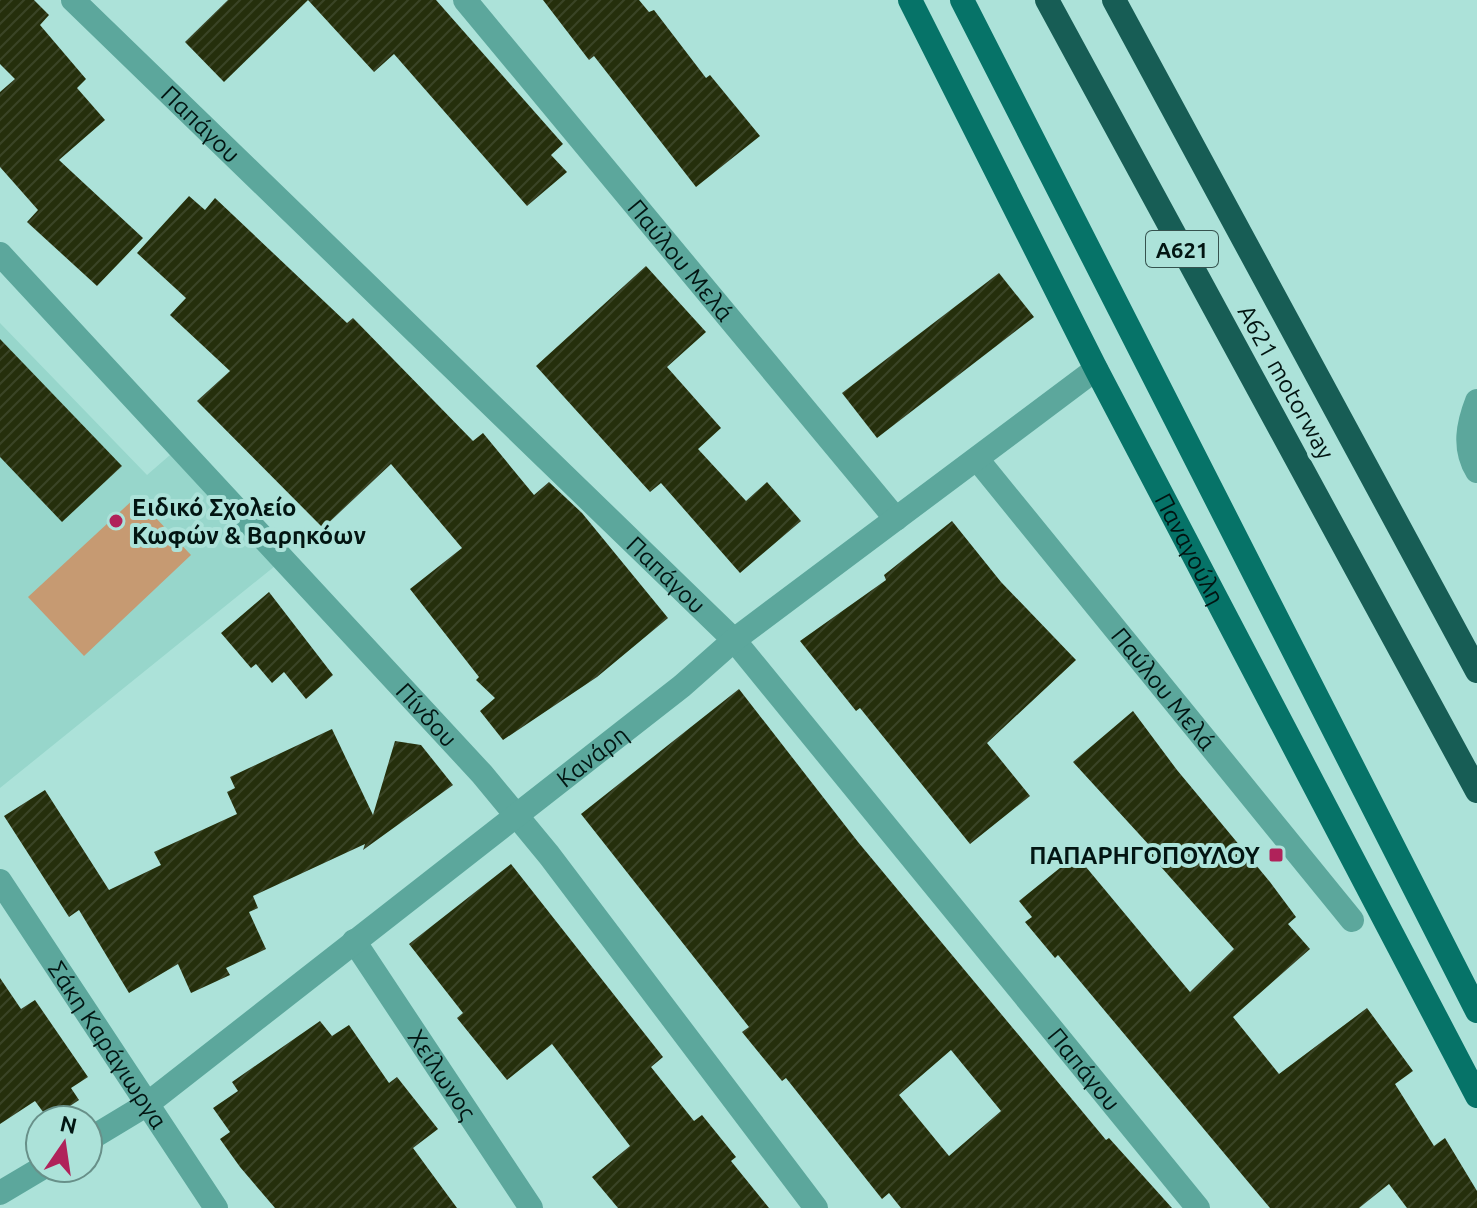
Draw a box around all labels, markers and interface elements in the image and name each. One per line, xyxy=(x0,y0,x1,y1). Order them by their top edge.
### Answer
street label: Παπάγου xyxy=(156,80,246,168)
street label: Παύλου Μελά xyxy=(623,194,739,326)
road number: Α621 xyxy=(1146,231,1218,267)
street label: A621 motorway xyxy=(1233,300,1340,464)
street label: Παναγούλη xyxy=(1150,488,1230,609)
place label: Ειδικό Σχολείο Κωφών & Βαρηκόων xyxy=(132,494,366,549)
marker: Ειδικό Σχολείο Κωφών & Βαρηκόων xyxy=(107,512,125,530)
street label: Παπάγου xyxy=(622,531,711,619)
street label: Παύλου Μελά xyxy=(1106,622,1221,755)
street label: Πίνδου xyxy=(391,677,463,752)
street label: Κανάρη xyxy=(551,720,633,792)
place label: ΠΑΠΑΡΗΓΟΠΟΥΛΟΥ xyxy=(1029,842,1261,869)
marker: ΠΑΠΑΡΗΓΟΠΟΥΛΟΥ xyxy=(1267,846,1285,864)
street label: Σάκη Καράγιωργα xyxy=(43,956,173,1133)
street label: Παπάγου xyxy=(1043,1022,1126,1116)
street label: Χείλωνος xyxy=(403,1024,482,1124)
north arrow xyxy=(24,1104,104,1184)
text: N xyxy=(58,1110,79,1138)

